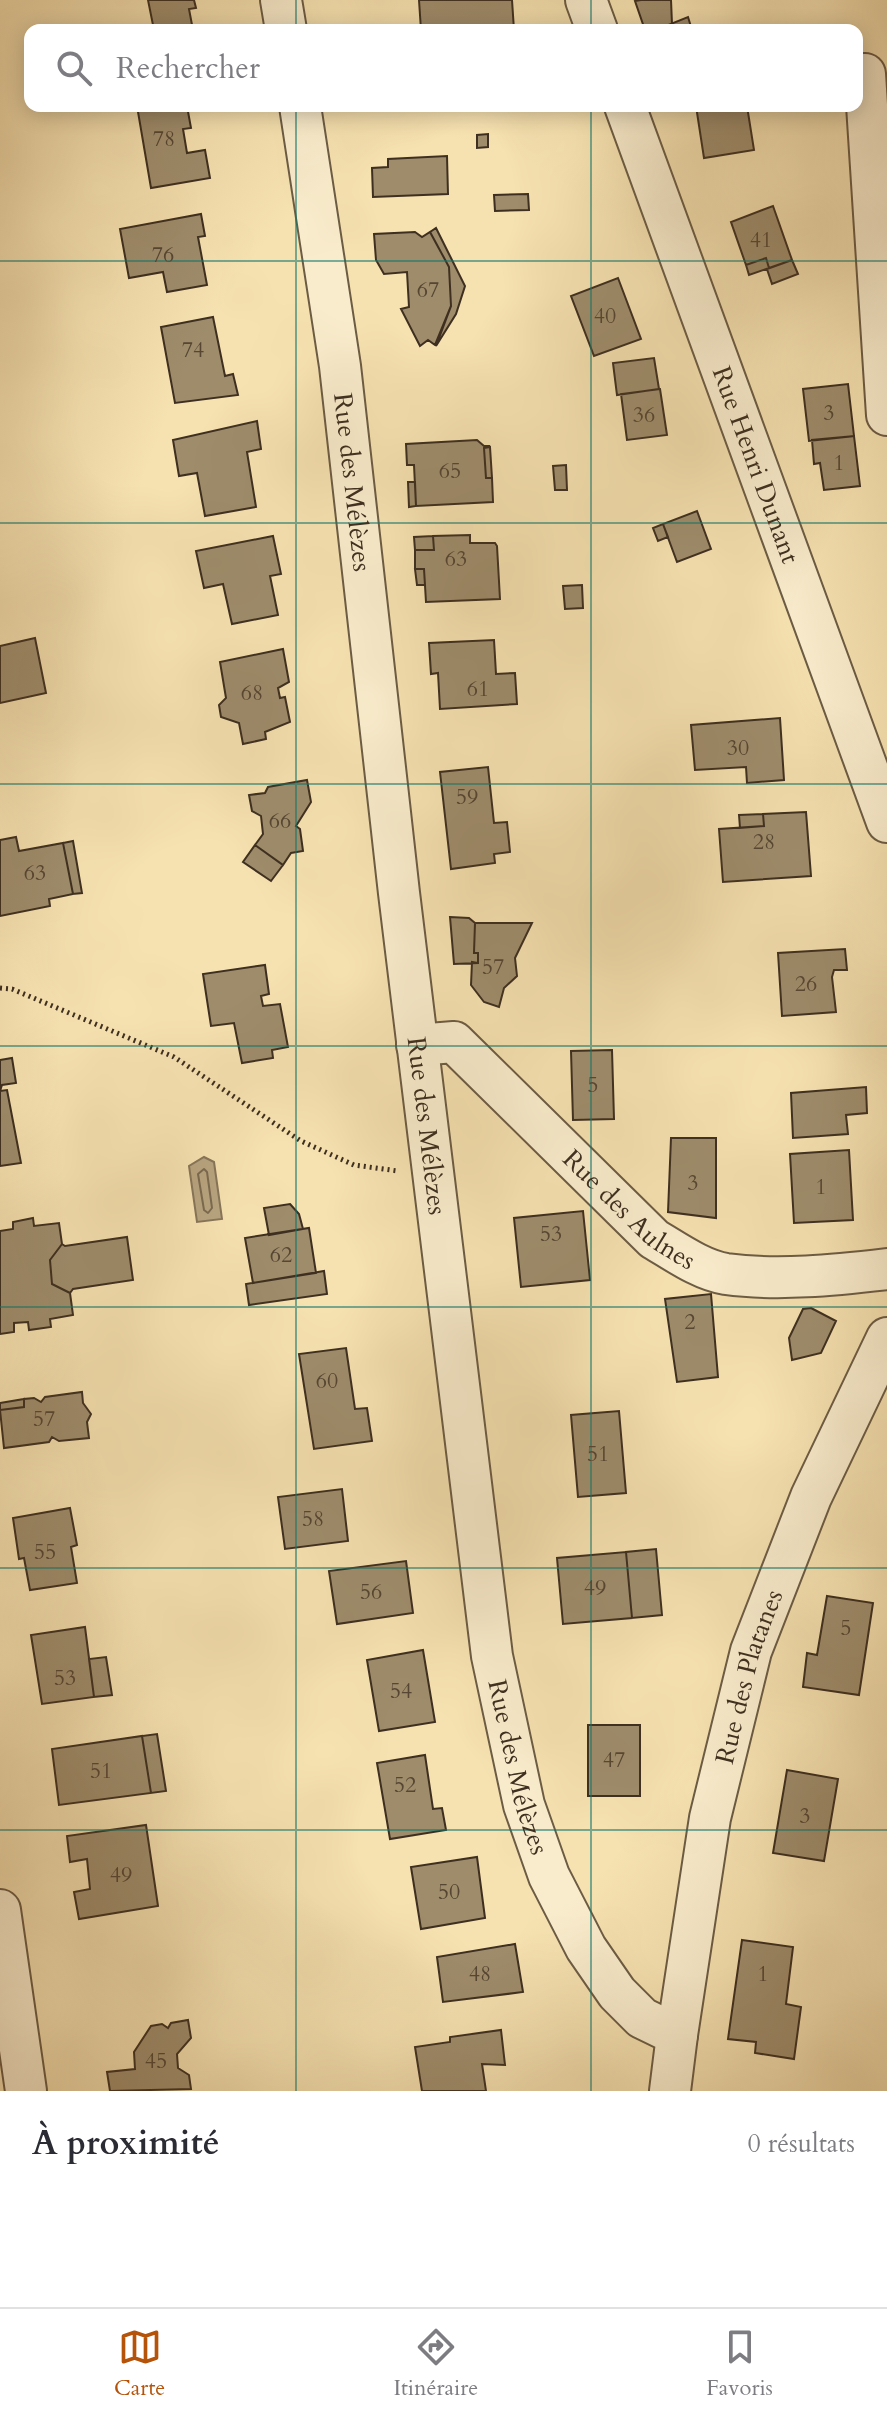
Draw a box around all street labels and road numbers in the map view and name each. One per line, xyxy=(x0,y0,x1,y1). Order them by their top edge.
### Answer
street label: Rue Henri Dunant xyxy=(704,361,808,568)
street label: Rue des Mélèzes xyxy=(326,391,380,573)
street label: Rue des Mélèzes xyxy=(399,1035,456,1217)
street label: Rue des Aulnes xyxy=(555,1141,702,1278)
street label: Rue des Platanes xyxy=(706,1584,791,1768)
street label: Rue des Mélèzes xyxy=(480,1676,558,1859)

